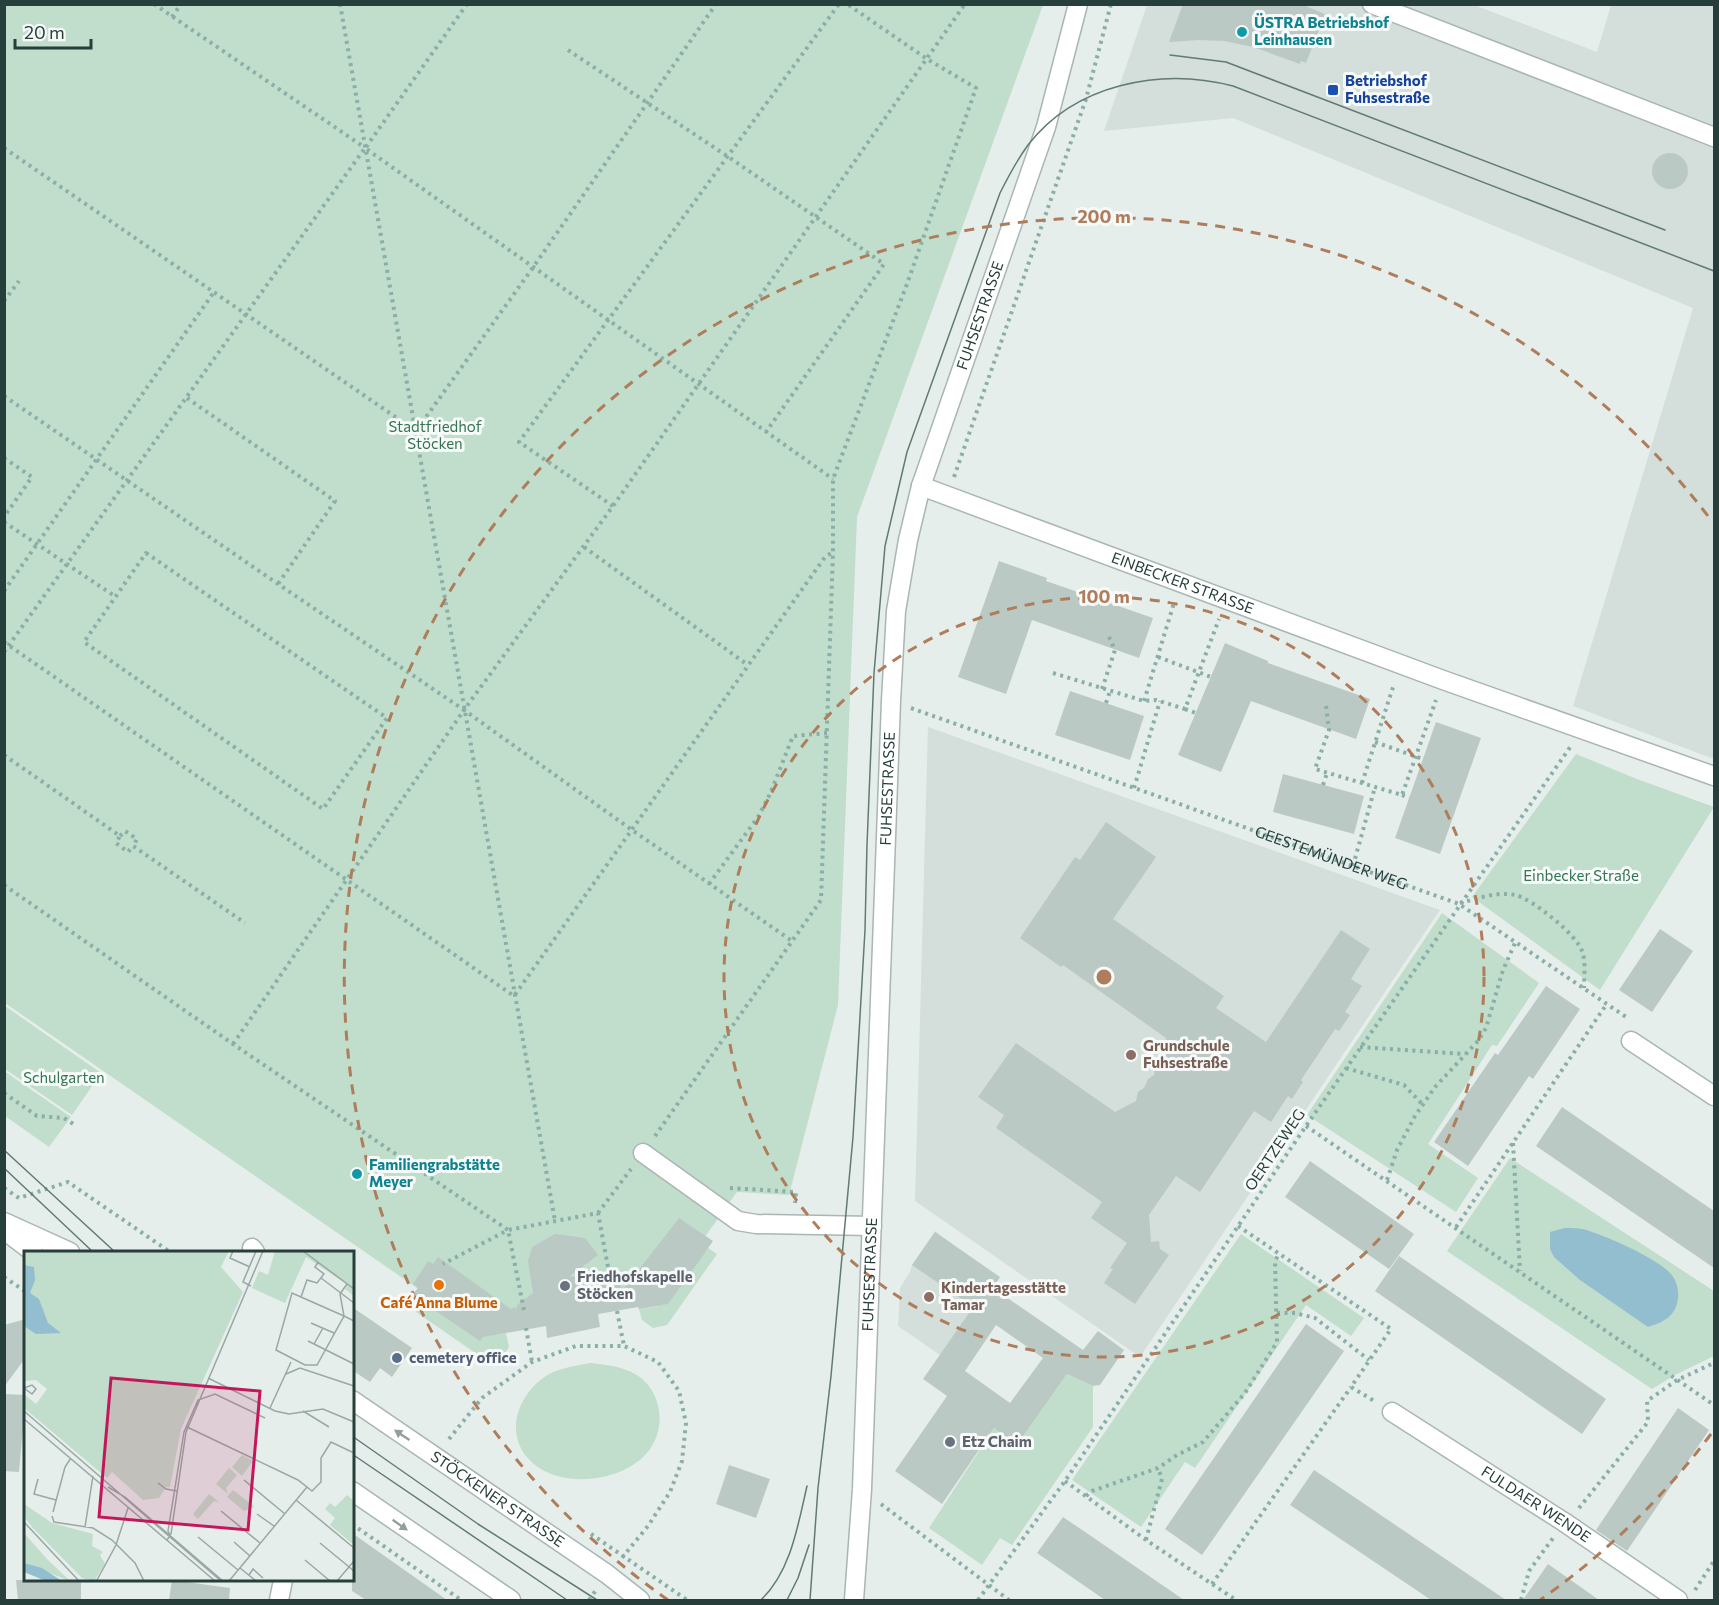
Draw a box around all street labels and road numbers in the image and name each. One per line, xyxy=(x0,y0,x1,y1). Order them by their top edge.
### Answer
street label: FUHSESTRASSE xyxy=(952,258,1007,372)
street label: EINBECKER STRASSE xyxy=(1109,548,1257,617)
street label: FUHSESTRASSE xyxy=(876,731,898,846)
street label: GEESTEMÜNDER WEG xyxy=(1253,822,1410,893)
street label: OERTZEWEG xyxy=(1240,1105,1308,1194)
street label: FUHSESTRASSE xyxy=(858,1217,880,1332)
street label: STÖCKENER STRASSE xyxy=(428,1447,568,1550)
street label: FULDAER WENDE xyxy=(1478,1462,1595,1546)

